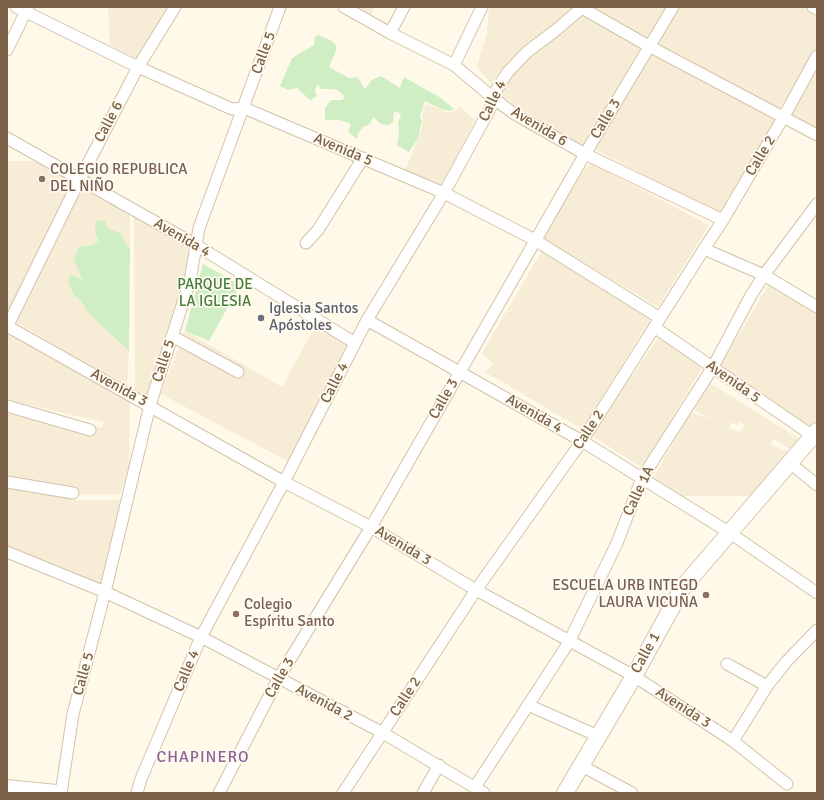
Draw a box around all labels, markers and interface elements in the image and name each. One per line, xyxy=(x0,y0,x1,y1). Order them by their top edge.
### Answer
street label: Calle 5 xyxy=(248,29,280,77)
street label: Calle 4 xyxy=(475,77,511,125)
street label: Calle 3 xyxy=(587,96,625,142)
street label: Calle 6 xyxy=(91,98,127,146)
street label: Avenida 6 xyxy=(508,103,570,151)
street label: Avenida 5 xyxy=(311,130,375,170)
street label: Calle 2 xyxy=(742,133,780,179)
place label: COLEGIO REPUBLICA DEL NIÑO xyxy=(50,161,188,196)
marker: COLEGIO REPUBLICA DEL NIÑO xyxy=(37,174,47,184)
street label: Avenida 4 xyxy=(151,215,213,261)
park label: PARQUE DE LA IGLESIA xyxy=(177,276,253,311)
place label: Iglesia Santos Apóstoles xyxy=(269,300,358,335)
marker: Iglesia Santos Apóstoles xyxy=(256,313,266,323)
street label: Calle 5 xyxy=(149,337,179,385)
street label: Avenida 5 xyxy=(702,357,764,407)
street label: Calle 4 xyxy=(317,359,353,407)
street label: Avenida 3 xyxy=(87,365,151,411)
street label: Calle 3 xyxy=(425,375,463,423)
street label: Avenida 4 xyxy=(503,391,565,437)
street label: Calle 2 xyxy=(569,407,609,453)
street label: Calle 1A xyxy=(620,463,658,519)
street label: Avenida 3 xyxy=(372,522,434,570)
place label: ESCUELA URB INTEGD LAURA VICUÑA xyxy=(552,577,698,612)
marker: ESCUELA URB INTEGD LAURA VICUÑA xyxy=(701,590,711,600)
place label: Colegio Espíritu Santo xyxy=(244,596,335,631)
marker: Colegio Espíritu Santo xyxy=(231,609,241,619)
street label: Calle 1 xyxy=(627,629,665,677)
street label: Calle 4 xyxy=(170,647,204,695)
street label: Calle 5 xyxy=(70,650,98,698)
street label: Calle 3 xyxy=(261,654,299,702)
street label: Calle 2 xyxy=(386,674,426,720)
street label: Avenida 2 xyxy=(292,680,356,726)
street label: Avenida 3 xyxy=(652,683,714,733)
district label: CHAPINERO xyxy=(157,748,249,768)

